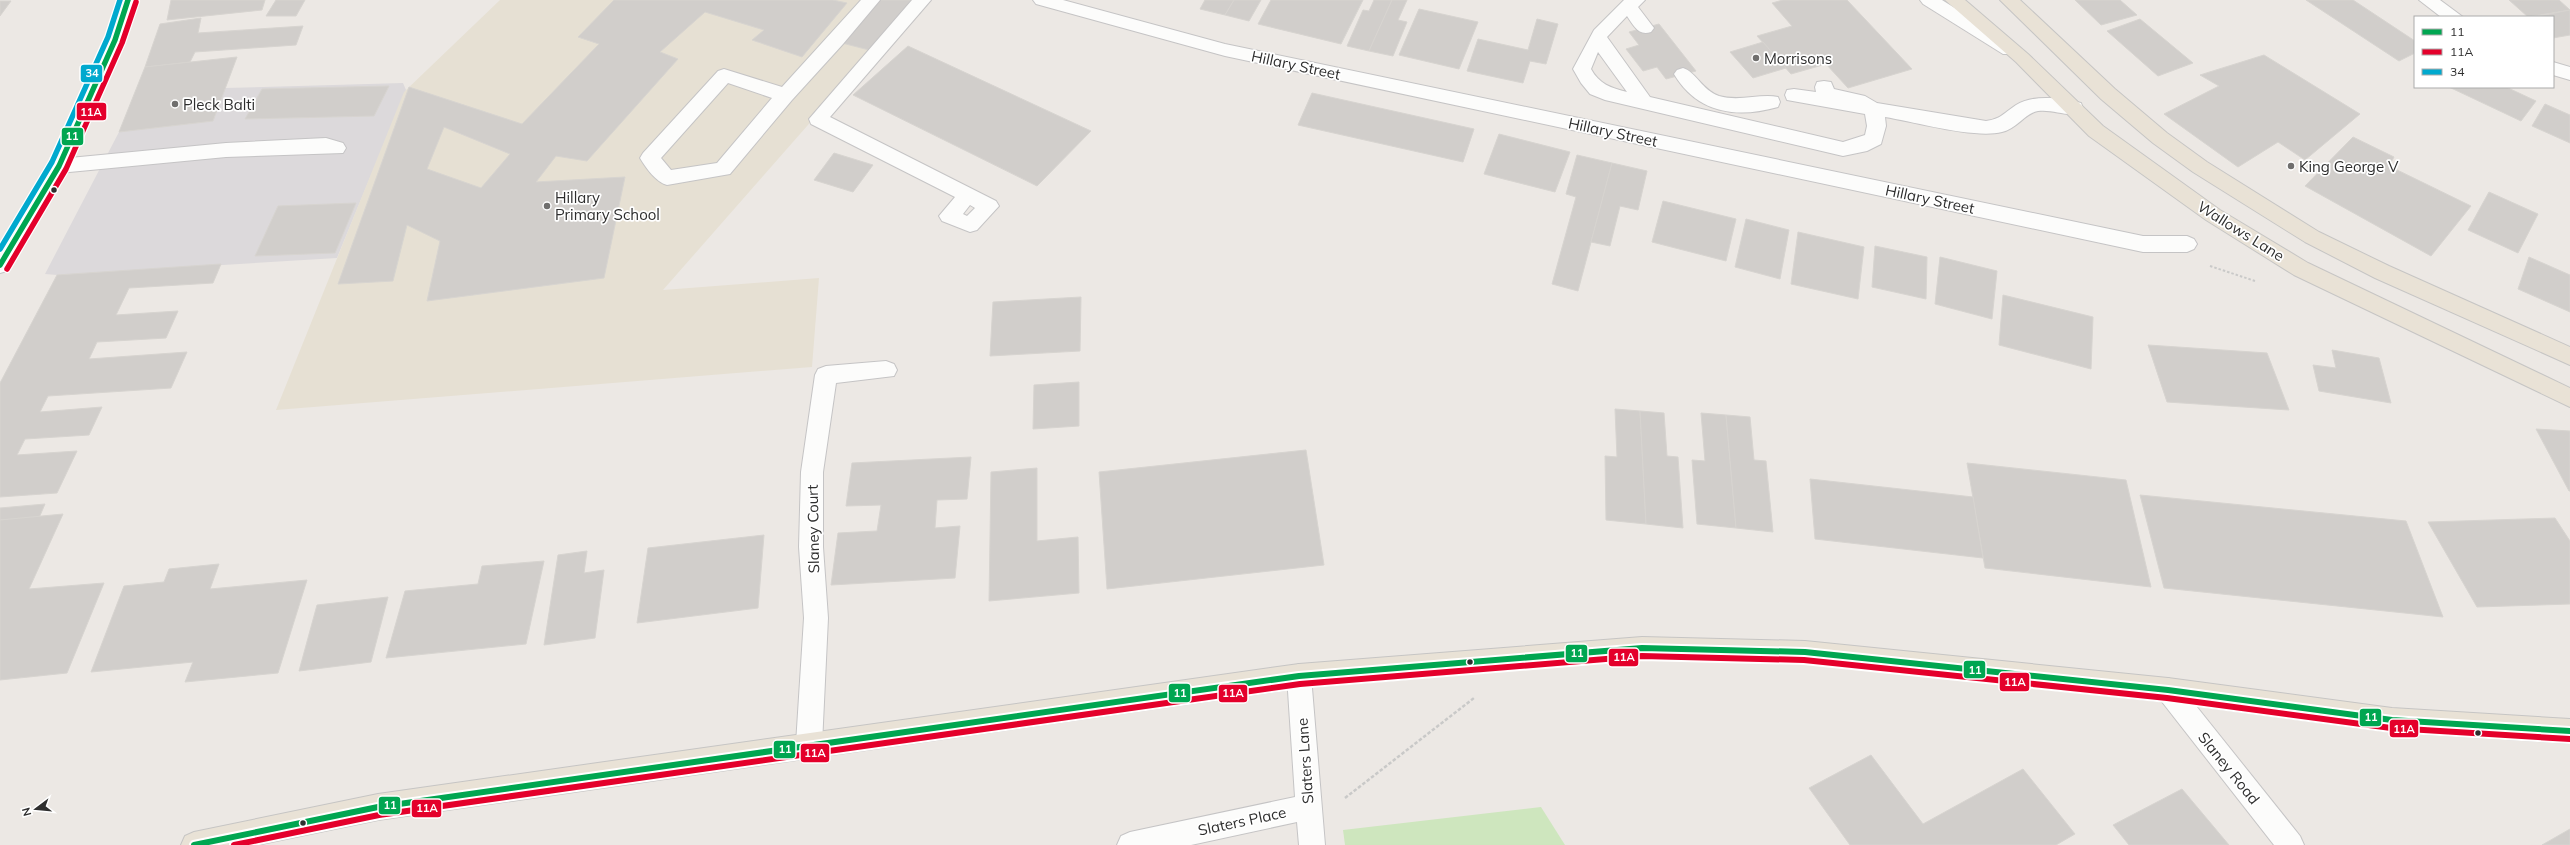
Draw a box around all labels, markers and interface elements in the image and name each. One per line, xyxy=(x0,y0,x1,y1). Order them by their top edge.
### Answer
legend xyxy=(2414,16,2554,88)
text: 11 xyxy=(2450,24,2464,39)
text: 11A xyxy=(2450,44,2473,59)
street label: Hillary Street xyxy=(1250,46,1342,84)
place label: Morrisons xyxy=(1764,49,1832,68)
marker: Morrisons xyxy=(1751,53,1761,63)
line badge: 34 xyxy=(80,64,103,83)
text: 34 xyxy=(2450,64,2464,79)
text: 34 xyxy=(85,66,99,80)
place label: Pleck Balti xyxy=(183,95,255,114)
marker: Pleck Balti xyxy=(170,99,180,109)
line badge: 11A xyxy=(76,102,107,121)
text: 11A xyxy=(80,105,102,119)
street label: Hillary Street xyxy=(1567,113,1659,151)
line badge: 11 xyxy=(61,127,84,146)
text: 11 xyxy=(65,129,79,143)
place label: King George V xyxy=(2299,157,2399,176)
marker: King George V xyxy=(2286,161,2296,171)
street label: Hillary Street xyxy=(1884,180,1976,218)
unlabelled marker xyxy=(49,185,59,195)
place label: Hillary Primary School xyxy=(555,188,660,224)
street label: Wallows Lane xyxy=(2194,197,2288,265)
marker: Hillary Primary School xyxy=(542,201,552,211)
street label: Slaney Court xyxy=(803,484,823,574)
line badge: 11 xyxy=(1565,644,1588,663)
text: 11 xyxy=(1570,646,1584,660)
line badge: 11A xyxy=(1608,648,1639,667)
text: 11A xyxy=(1613,650,1635,664)
unlabelled marker xyxy=(1465,657,1475,667)
line badge: 11 xyxy=(1963,660,1986,679)
text: 11 xyxy=(1968,663,1982,677)
line badge: 11A xyxy=(1999,672,2030,692)
text: 11A xyxy=(2004,675,2026,689)
line badge: 11 xyxy=(1168,683,1191,703)
line badge: 11A xyxy=(1218,684,1248,703)
text: 11 xyxy=(1173,686,1187,700)
text: 11A xyxy=(1222,686,1244,700)
line badge: 11 xyxy=(2359,708,2382,727)
text: 11 xyxy=(2364,710,2378,724)
street label: Slaters Lane xyxy=(1293,717,1317,805)
line badge: 11A xyxy=(2389,719,2419,738)
text: 11A xyxy=(2393,722,2415,736)
street label: Slaney Road xyxy=(2194,728,2264,808)
unlabelled marker xyxy=(2473,728,2483,738)
line badge: 11 xyxy=(773,740,796,759)
text: 11 xyxy=(778,742,792,756)
line badge: 11A xyxy=(800,743,830,763)
text: 11A xyxy=(804,746,826,760)
north arrow xyxy=(16,789,56,829)
line badge: 11 xyxy=(378,796,401,815)
text: 11 xyxy=(383,798,397,812)
line badge: 11A xyxy=(411,799,442,818)
text: 11A xyxy=(416,801,438,815)
street label: Slaters Place xyxy=(1196,802,1288,840)
text: N xyxy=(19,806,34,818)
unlabelled marker xyxy=(298,818,308,828)

